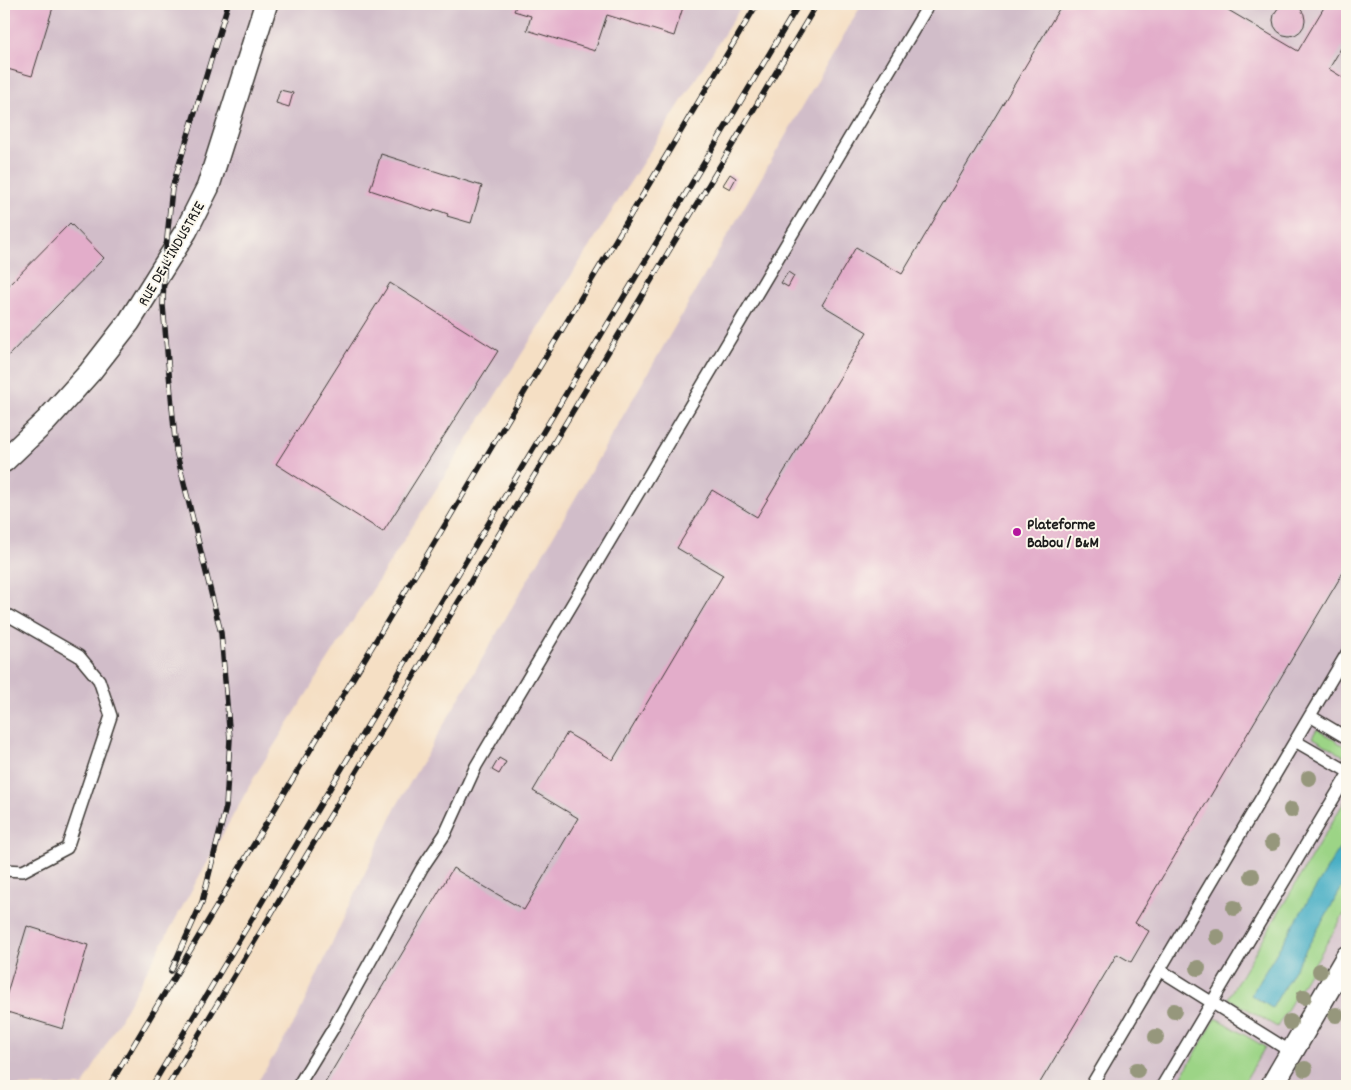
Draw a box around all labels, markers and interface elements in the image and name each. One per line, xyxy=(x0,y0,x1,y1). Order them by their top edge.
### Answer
street label: RUE DE L'INDUSTRIE xyxy=(133,197,212,311)
place label: Plateforme Babou / B&M xyxy=(1027,514,1099,555)
marker: Plateforme Babou / B&M xyxy=(1011,526,1023,538)

